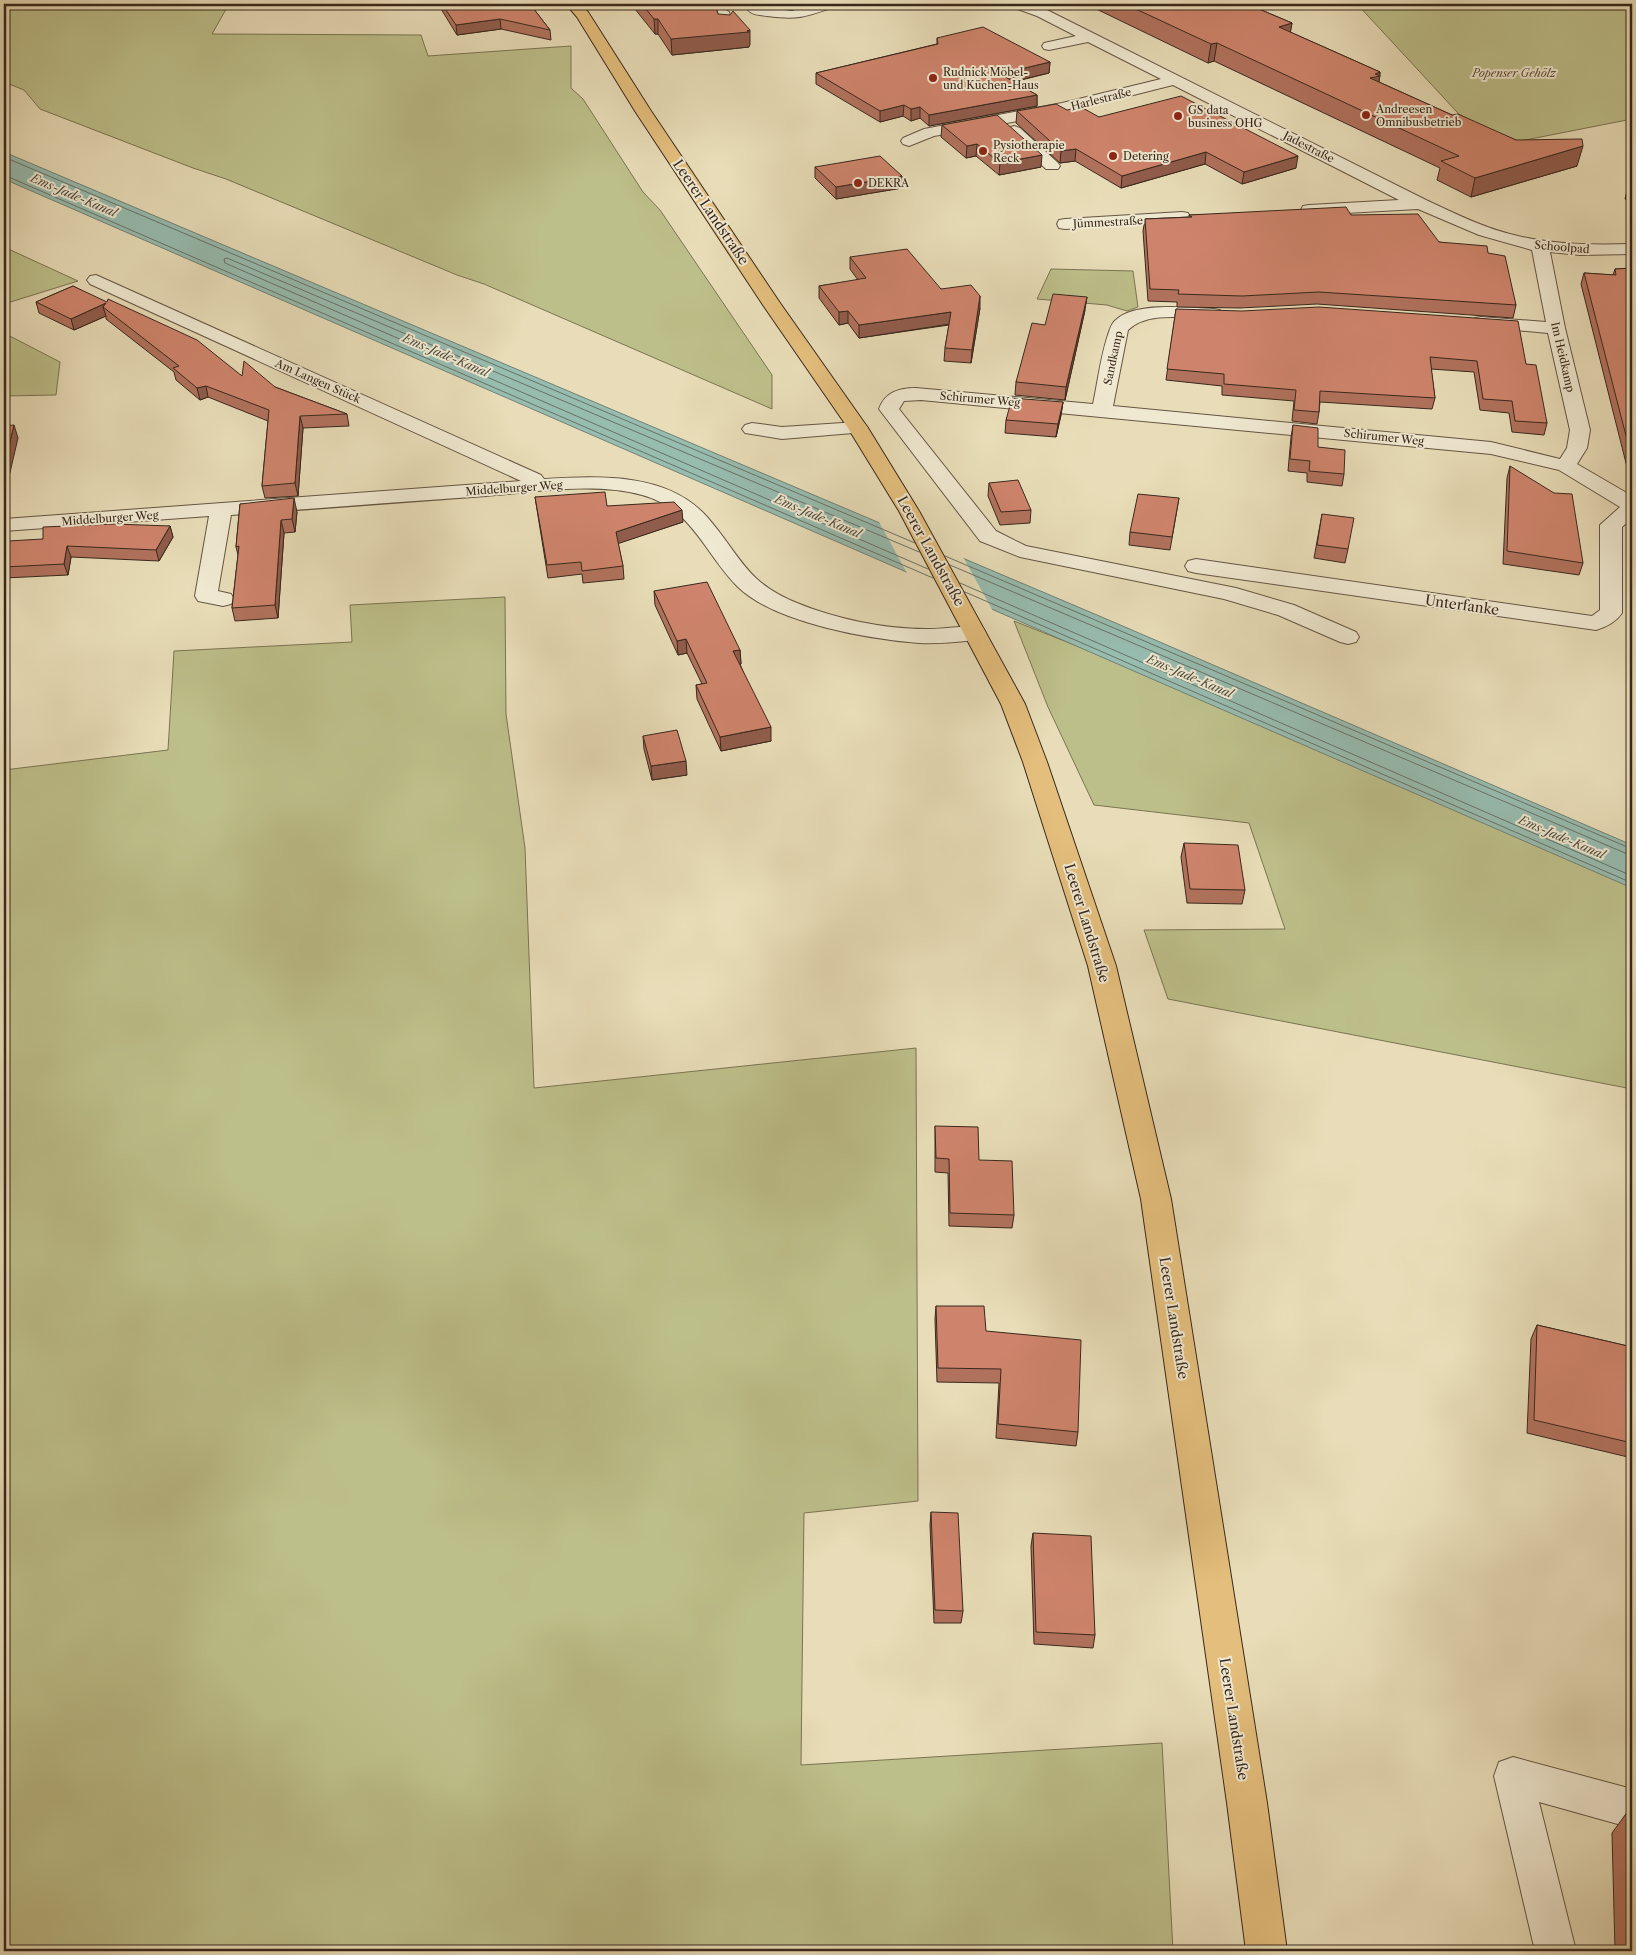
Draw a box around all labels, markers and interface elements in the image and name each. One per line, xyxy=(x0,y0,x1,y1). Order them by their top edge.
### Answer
place label: Rudnick Möbel- und Küchen-Haus xyxy=(943,65,1039,92)
park label: Popenser Gehölz xyxy=(1471,66,1557,80)
marker: Rudnick Möbel- und Küchen-Haus xyxy=(927,72,939,84)
street label: Harlestraße xyxy=(1069,85,1133,113)
place label: Andreesen Omnibusbetrieb xyxy=(1375,102,1462,129)
place label: GS data business OHG xyxy=(1188,103,1262,130)
marker: Andreesen Omnibusbetrieb xyxy=(1360,109,1372,121)
marker: GS data business OHG xyxy=(1172,110,1184,122)
street label: Jadestraße xyxy=(1279,127,1337,166)
place label: Pysiotherapie Reck xyxy=(993,138,1065,165)
marker: Pysiotherapie Reck xyxy=(977,145,989,157)
place label: Detering xyxy=(1123,149,1169,163)
marker: Detering xyxy=(1107,150,1119,162)
street label: Leerer Landstraße xyxy=(669,156,753,268)
water label: Ems-Jade-Kanal xyxy=(28,170,121,220)
place label: DEKRA xyxy=(868,176,910,190)
marker: DEKRA xyxy=(852,177,864,189)
street label: Jümmestraße xyxy=(1071,213,1143,231)
street label: Schoolpad xyxy=(1534,238,1590,256)
street label: Im Heidkamp xyxy=(1548,321,1578,394)
street label: Sandkamp xyxy=(1100,329,1126,386)
water label: Ems-Jade-Kanal xyxy=(400,330,493,380)
street label: Am Langen Stück xyxy=(272,355,364,406)
street label: Schirumer Weg xyxy=(939,389,1021,409)
street label: Schirumer Weg xyxy=(1343,426,1425,448)
street label: Middelburger Weg xyxy=(465,478,563,498)
water label: Ems-Jade-Kanal xyxy=(772,491,865,541)
street label: Leerer Landstraße xyxy=(893,493,969,609)
street label: Middelburger Weg xyxy=(61,508,159,528)
street label: Unterfanke xyxy=(1424,591,1500,619)
water label: Ems-Jade-Kanal xyxy=(1144,651,1237,701)
water label: Ems-Jade-Kanal xyxy=(1516,812,1609,862)
street label: Leerer Landstraße xyxy=(1060,861,1114,985)
street label: Leerer Landstraße xyxy=(1155,1256,1193,1380)
street label: Leerer Landstraße xyxy=(1215,1657,1253,1781)

